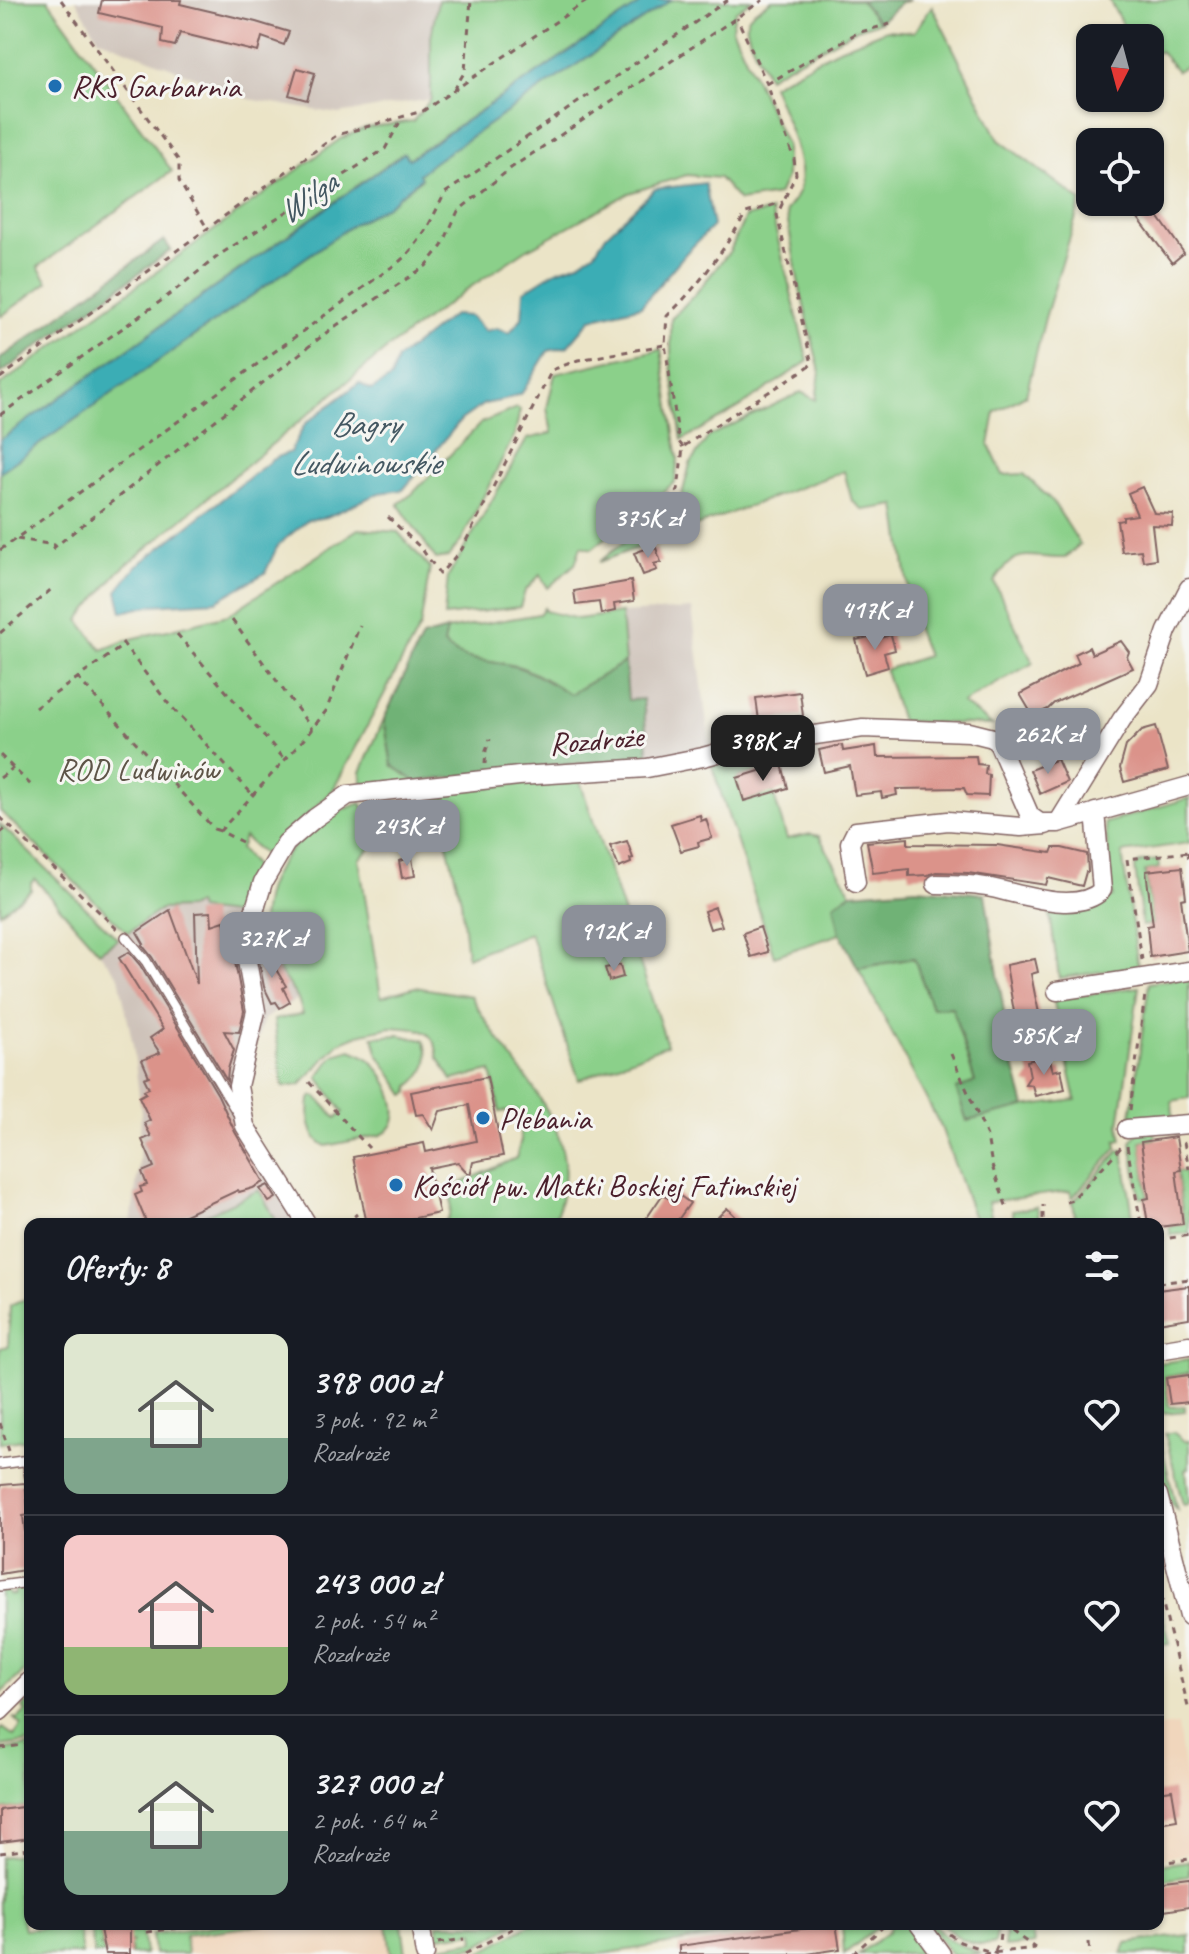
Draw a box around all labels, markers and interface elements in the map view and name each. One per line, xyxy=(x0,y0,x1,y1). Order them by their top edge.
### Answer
north arrow xyxy=(1076,24,1164,112)
map controls xyxy=(1076,24,1164,216)
place label: RKS Garbarnia xyxy=(71,66,242,107)
marker: RKS Garbarnia xyxy=(46,77,64,95)
button: locate xyxy=(1076,128,1164,216)
water label: Wilga xyxy=(269,159,348,233)
water label: Bagry Ludwinowskie xyxy=(290,402,445,484)
pin: 375K zł xyxy=(574,492,722,560)
text: 375K zł xyxy=(614,501,682,534)
pin: 417K zł xyxy=(801,584,949,652)
text: 417K zł xyxy=(841,593,909,626)
pin: 262K zł xyxy=(974,708,1122,776)
street label: Rozdroże xyxy=(547,715,647,765)
pin: 398K zł xyxy=(689,715,837,783)
text: 262K zł xyxy=(1013,717,1083,750)
text: 398K zł xyxy=(729,724,797,757)
park label: ROD Ludwinów xyxy=(57,749,221,790)
pin: 243K zł xyxy=(333,800,481,868)
text: 243K zł xyxy=(373,809,441,842)
pin: 912K zł xyxy=(540,905,688,973)
pin: 327K zł xyxy=(198,912,346,980)
text: 912K zł xyxy=(580,914,648,947)
text: 327K zł xyxy=(238,921,306,954)
pin: 585K zł xyxy=(970,1009,1118,1077)
text: 585K zł xyxy=(1010,1018,1078,1051)
place label: Plebania xyxy=(499,1098,593,1139)
marker: Plebania xyxy=(474,1109,492,1127)
place label: Kościół pw. Matki Boskiej Fatimskiej xyxy=(412,1165,799,1206)
marker: Kościół pw. Matki Boskiej Fatimskiej xyxy=(387,1176,405,1194)
icon: filters xyxy=(1080,1244,1124,1288)
text: Oferty: 8 xyxy=(64,1245,169,1288)
text: 398 000 zł xyxy=(312,1360,438,1403)
icon: home xyxy=(128,1366,224,1462)
icon: heart xyxy=(1080,1392,1124,1436)
text: 3 pok. · 92 m² xyxy=(312,1403,434,1436)
text: Rozdroże xyxy=(312,1436,388,1469)
text: 243 000 zł xyxy=(312,1561,439,1604)
icon: home xyxy=(128,1567,224,1663)
icon: heart xyxy=(1080,1593,1124,1637)
text: 2 pok. · 54 m² xyxy=(312,1604,434,1637)
text: Rozdroże xyxy=(312,1637,388,1670)
text: 327 000 zł xyxy=(312,1761,438,1804)
icon: home xyxy=(128,1767,224,1863)
icon: heart xyxy=(1080,1793,1124,1837)
text: 2 pok. · 64 m² xyxy=(312,1804,434,1837)
text: Rozdroże xyxy=(312,1837,388,1870)

